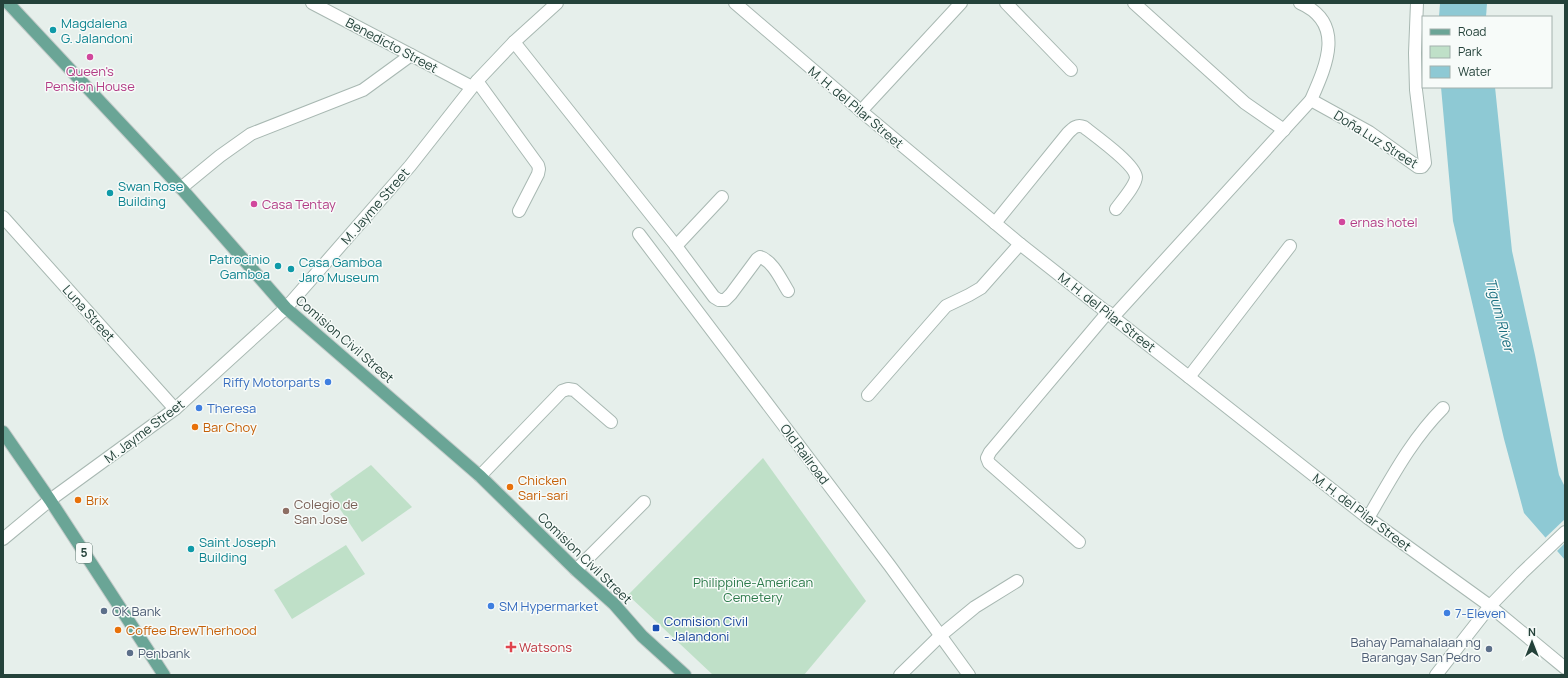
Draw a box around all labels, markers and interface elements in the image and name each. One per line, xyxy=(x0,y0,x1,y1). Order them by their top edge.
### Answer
street label: Benedicto Street xyxy=(343,13,441,77)
place label: Magdalena G. Jalandoni xyxy=(61,14,133,47)
legend xyxy=(1422,16,1552,88)
text: Road xyxy=(1458,23,1486,40)
marker: Magdalena G. Jalandoni xyxy=(48,25,58,35)
text: Park xyxy=(1458,43,1483,60)
marker: Queen's Pension House xyxy=(85,52,95,62)
place label: Queen's Pension House xyxy=(45,62,135,95)
street label: M. H. del Pilar Street xyxy=(805,62,907,152)
text: Water xyxy=(1458,63,1492,80)
street label: Doña Luz Street xyxy=(1331,106,1421,172)
street label: M. Jayme Street xyxy=(337,164,413,248)
place label: Swan Rose Building xyxy=(118,177,184,210)
marker: Swan Rose Building xyxy=(105,188,115,198)
place label: Casa Tentay xyxy=(262,195,336,213)
marker: Casa Tentay xyxy=(249,199,259,209)
place label: ernas hotel xyxy=(1350,213,1418,231)
marker: ernas hotel xyxy=(1337,217,1347,227)
place label: Patrocinio Gamboa xyxy=(209,250,270,283)
place label: Casa Gamboa Jaro Museum xyxy=(299,253,382,286)
marker: Patrocinio Gamboa xyxy=(273,261,283,271)
marker: Casa Gamboa Jaro Museum xyxy=(286,264,296,274)
street label: M. H. del Pilar Street xyxy=(1055,268,1159,356)
water label: Tigum River xyxy=(1482,276,1520,355)
street label: Luna Street xyxy=(59,281,119,345)
street label: Comision Civil Street xyxy=(292,291,398,387)
place label: Riffy Motorparts xyxy=(223,373,320,391)
marker: Riffy Motorparts xyxy=(323,377,333,387)
street label: M. Jayme Street xyxy=(100,395,188,467)
place label: Theresa xyxy=(207,399,256,417)
marker: Theresa xyxy=(194,403,204,413)
place label: Bar Choy xyxy=(203,418,257,436)
street label: Old Railroad xyxy=(776,420,834,488)
marker: Bar Choy xyxy=(190,422,200,432)
street label: M. H. del Pilar Street xyxy=(1309,469,1415,555)
place label: Chicken Sari-sari xyxy=(518,471,568,504)
marker: Chicken Sari-sari xyxy=(505,482,515,492)
place label: Brix xyxy=(86,491,109,509)
marker: Brix xyxy=(73,495,83,505)
place label: Colegio de San Jose xyxy=(294,495,358,528)
marker: Colegio de San Jose xyxy=(281,506,291,516)
street label: Comision Civil Street xyxy=(534,508,636,608)
place label: Saint Joseph Building xyxy=(199,533,276,566)
road number: 5 xyxy=(76,543,92,563)
marker: Saint Joseph Building xyxy=(186,544,196,554)
park label: Philippine-American Cemetery xyxy=(693,573,813,606)
place label: SM Hypermarket xyxy=(499,597,598,615)
marker: SM Hypermarket xyxy=(486,601,496,611)
place label: OK Bank xyxy=(112,602,161,620)
place label: 7-Eleven xyxy=(1455,604,1506,622)
marker: OK Bank xyxy=(99,606,109,616)
marker: 7-Eleven xyxy=(1442,608,1452,618)
place label: Comision Civil - Jalandoni xyxy=(664,612,748,645)
place label: Coffee BrewTherhood xyxy=(126,621,257,639)
north arrow xyxy=(1512,622,1552,662)
marker: Comision Civil - Jalandoni xyxy=(651,623,661,633)
text: N xyxy=(1528,624,1536,639)
marker: Coffee BrewTherhood xyxy=(113,625,123,635)
place label: Bahay Pamahalaan ng Barangay San Pedro xyxy=(1351,633,1481,666)
place label: Watsons xyxy=(519,638,572,656)
marker: Watsons xyxy=(506,642,516,652)
place label: Penbank xyxy=(138,644,191,662)
marker: Bahay Pamahalaan ng Barangay San Pedro xyxy=(1484,644,1494,654)
marker: Penbank xyxy=(125,648,135,658)

